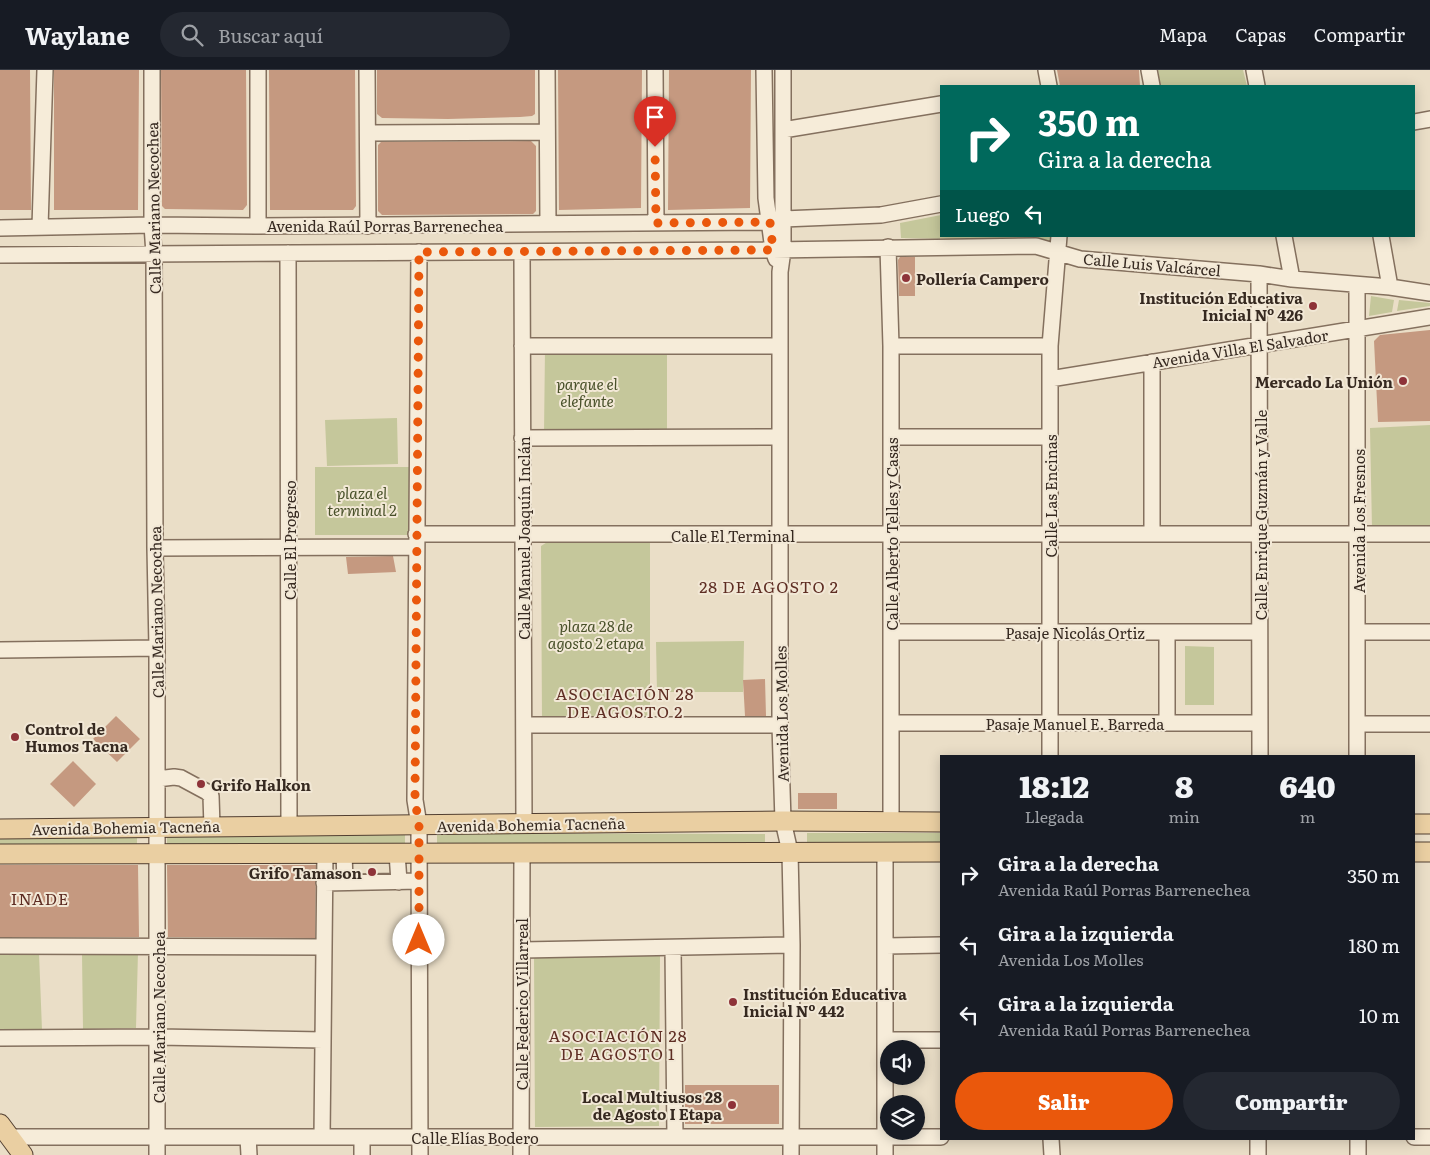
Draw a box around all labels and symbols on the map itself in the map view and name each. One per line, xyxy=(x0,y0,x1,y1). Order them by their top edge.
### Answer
pin xyxy=(634,96,676,147)
street label: Calle Mariano Necochea xyxy=(140,121,166,294)
street label: Avenida Raúl Porras Barrenechea xyxy=(267,214,504,237)
street label: Calle Luis Valcárcel xyxy=(1082,247,1222,281)
place label: Pollería Campero xyxy=(916,267,1049,290)
marker: Pollería Campero xyxy=(900,272,912,284)
place label: Institución Educativa Inicial Nº 426 xyxy=(1139,286,1303,326)
marker: Institución Educativa Inicial Nº 426 xyxy=(1307,300,1319,312)
street label: Avenida Villa El Salvador xyxy=(1150,323,1330,373)
place label: Mercado La Unión xyxy=(1255,370,1394,393)
park label: parque el elefante xyxy=(556,372,618,412)
marker: Mercado La Unión xyxy=(1397,375,1409,387)
street label: Calle Enrique Guzmán y Valle xyxy=(1249,409,1272,620)
street label: Calle Las Encinas xyxy=(1039,434,1062,557)
street label: Calle Manuel Joaquín Inclán xyxy=(512,436,535,640)
street label: Calle Alberto Telles y Casas xyxy=(880,437,903,631)
street label: Avenida Los Fresnos xyxy=(1347,449,1370,593)
street label: Calle El Progreso xyxy=(278,480,301,600)
park label: plaza el terminal 2 xyxy=(327,481,397,521)
street label: Calle El Terminal xyxy=(671,524,795,547)
street label: Calle Mariano Necochea xyxy=(143,525,169,698)
district label: 28 DE AGOSTO 2 xyxy=(699,574,839,598)
park label: plaza 28 de agosto 2 etapa xyxy=(548,614,645,654)
street label: Pasaje Nicolás Ortiz xyxy=(1005,621,1145,644)
street label: Avenida Los Molles xyxy=(768,645,794,782)
district label: ASOCIACIÓN 28 DE AGOSTO 2 xyxy=(555,681,695,723)
street label: Pasaje Manuel E. Barreda xyxy=(986,712,1165,735)
place label: Control de Humos Tacna xyxy=(25,717,129,757)
marker: Control de Humos Tacna xyxy=(9,731,21,743)
place label: Grifo Halkon xyxy=(211,773,311,796)
marker: Grifo Halkon xyxy=(195,778,207,790)
street label: Avenida Bohemia Tacneña xyxy=(437,811,626,837)
street label: Avenida Bohemia Tacneña xyxy=(32,814,221,840)
place label: Grifo Tamason xyxy=(249,861,363,884)
marker: Grifo Tamason xyxy=(366,866,378,878)
district label: INADE xyxy=(11,886,69,910)
position arrow xyxy=(392,913,444,965)
street label: Calle Federico Villarreal xyxy=(510,918,533,1090)
street label: Calle Mariano Necochea xyxy=(147,930,170,1103)
place label: Institución Educativa Inicial Nº 442 xyxy=(743,982,907,1022)
marker: Institución Educativa Inicial Nº 442 xyxy=(727,996,739,1008)
district label: ASOCIACIÓN 28 DE AGOSTO 1 xyxy=(548,1023,688,1065)
place label: Local Multiusos 28 de Agosto I Etapa xyxy=(582,1085,722,1125)
marker: Local Multiusos 28 de Agosto I Etapa xyxy=(726,1099,738,1111)
street label: Calle Elías Bodero xyxy=(411,1126,539,1149)

